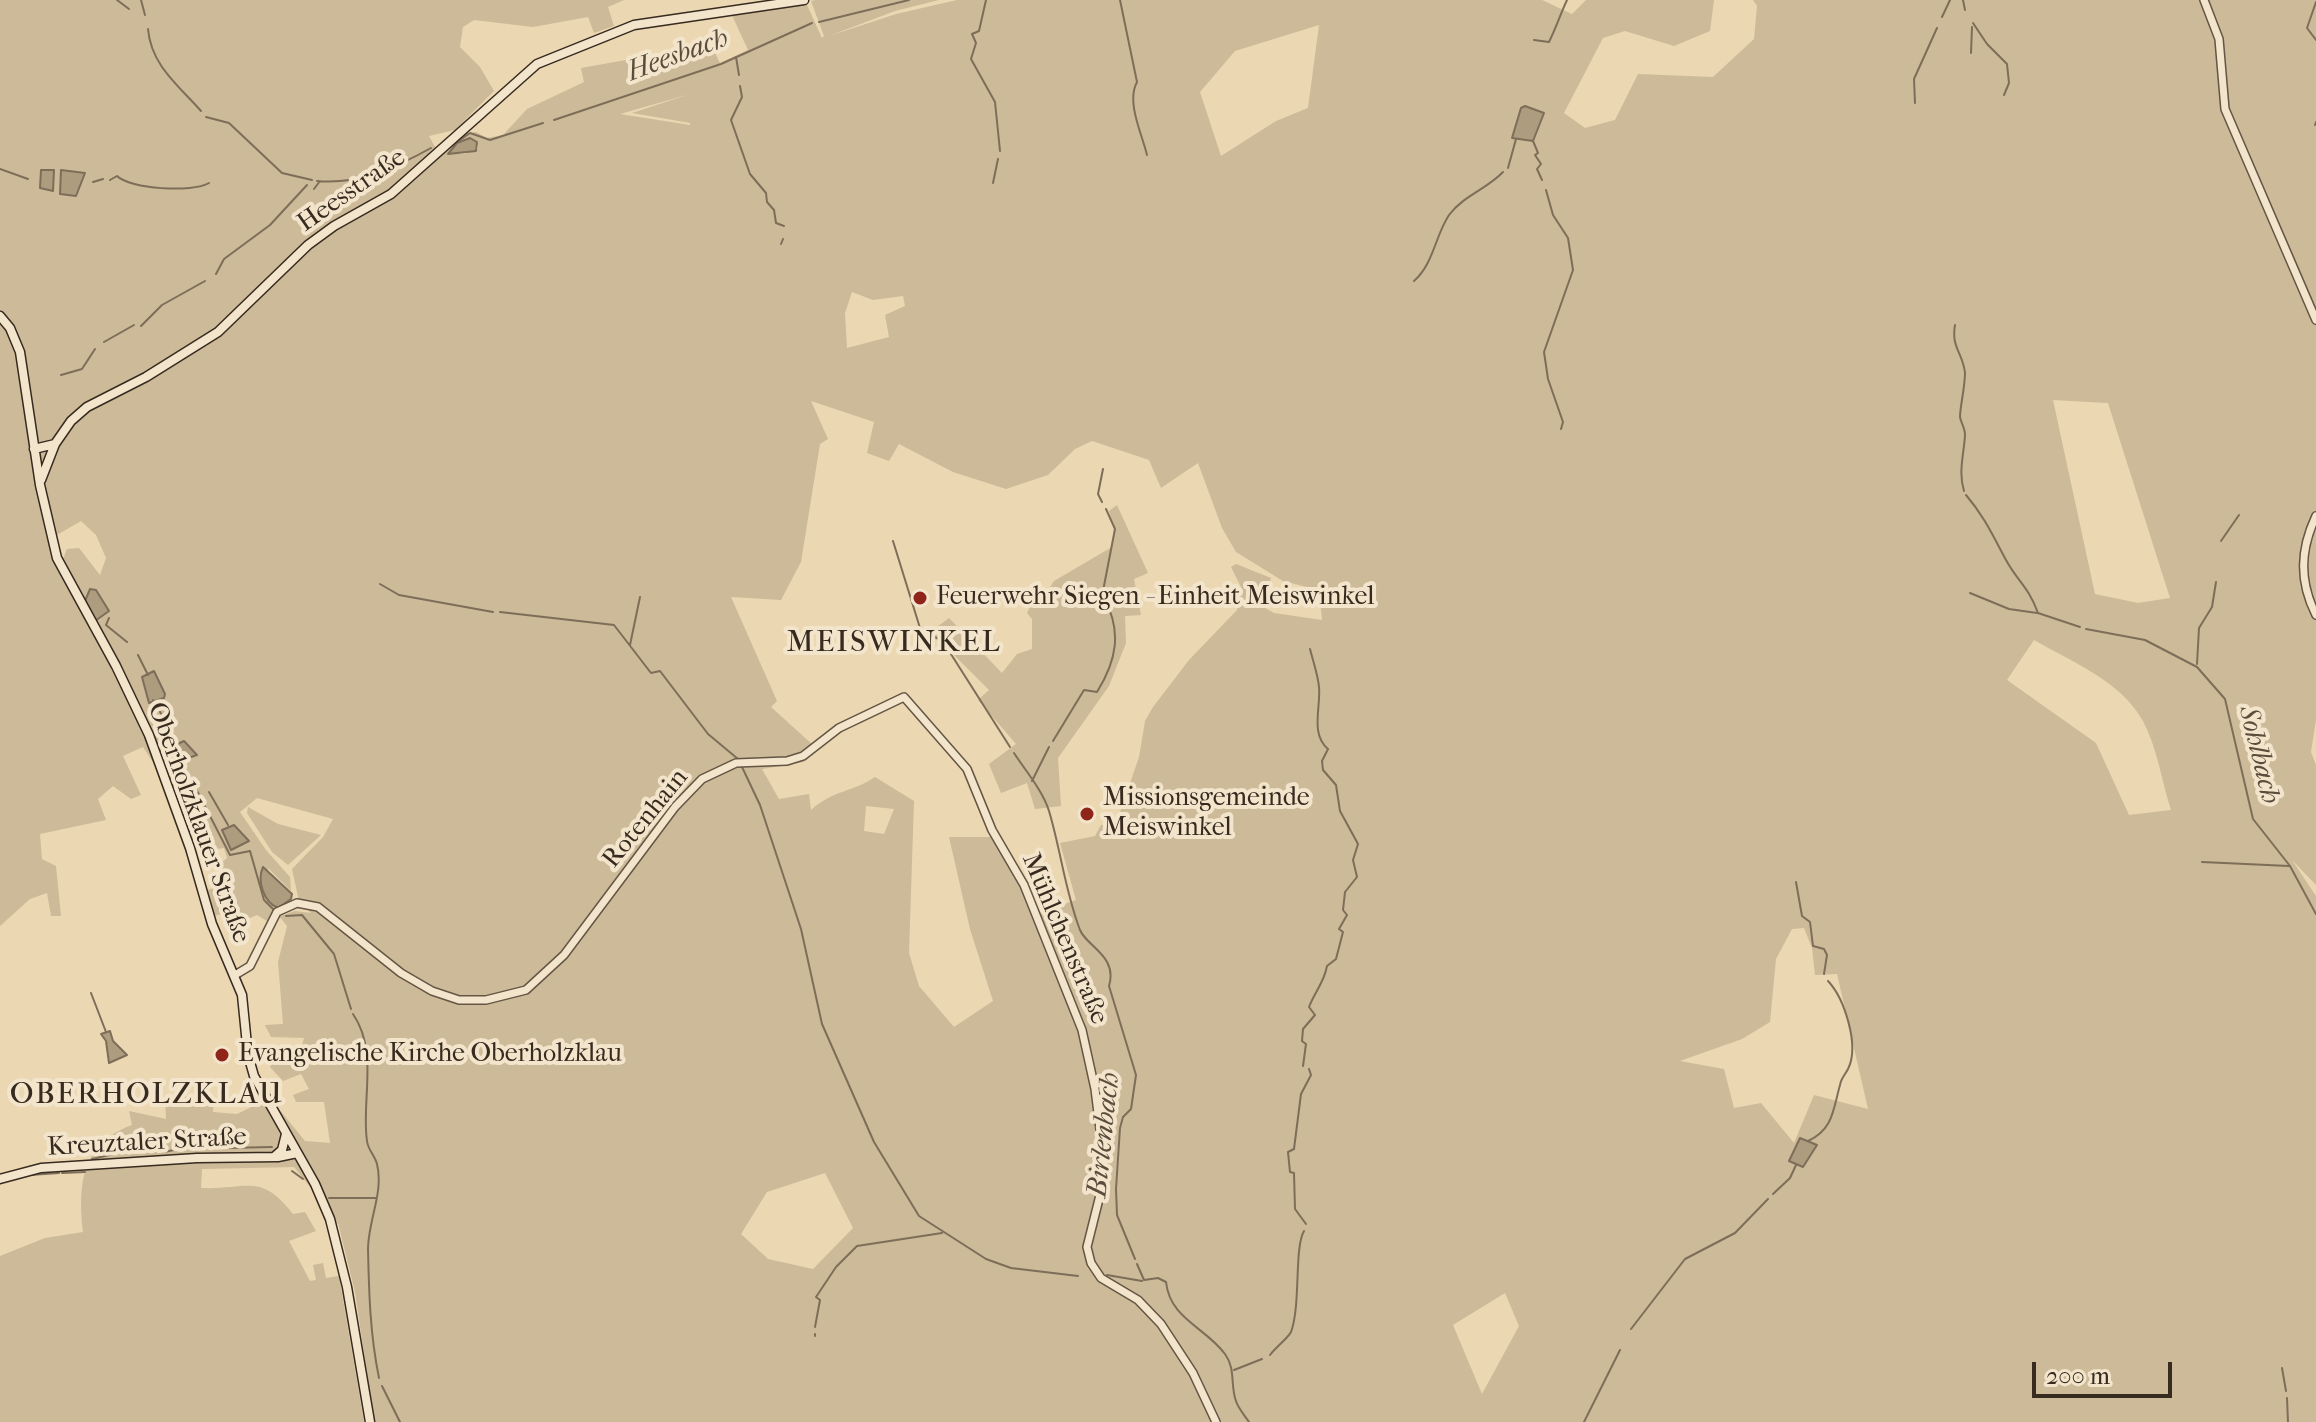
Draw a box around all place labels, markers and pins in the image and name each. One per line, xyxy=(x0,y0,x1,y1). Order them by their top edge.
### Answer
place label: Feuerwehr Siegen - Einheit Meiswinkel xyxy=(936,582,1375,614)
marker: Feuerwehr Siegen - Einheit Meiswinkel xyxy=(911,589,929,607)
place label: Missionsgemeinde Meiswinkel xyxy=(1103,783,1310,844)
marker: Missionsgemeinde Meiswinkel xyxy=(1078,805,1096,823)
place label: Evangelische Kirche Oberholzklau xyxy=(238,1039,622,1071)
marker: Evangelische Kirche Oberholzklau xyxy=(213,1046,231,1064)

